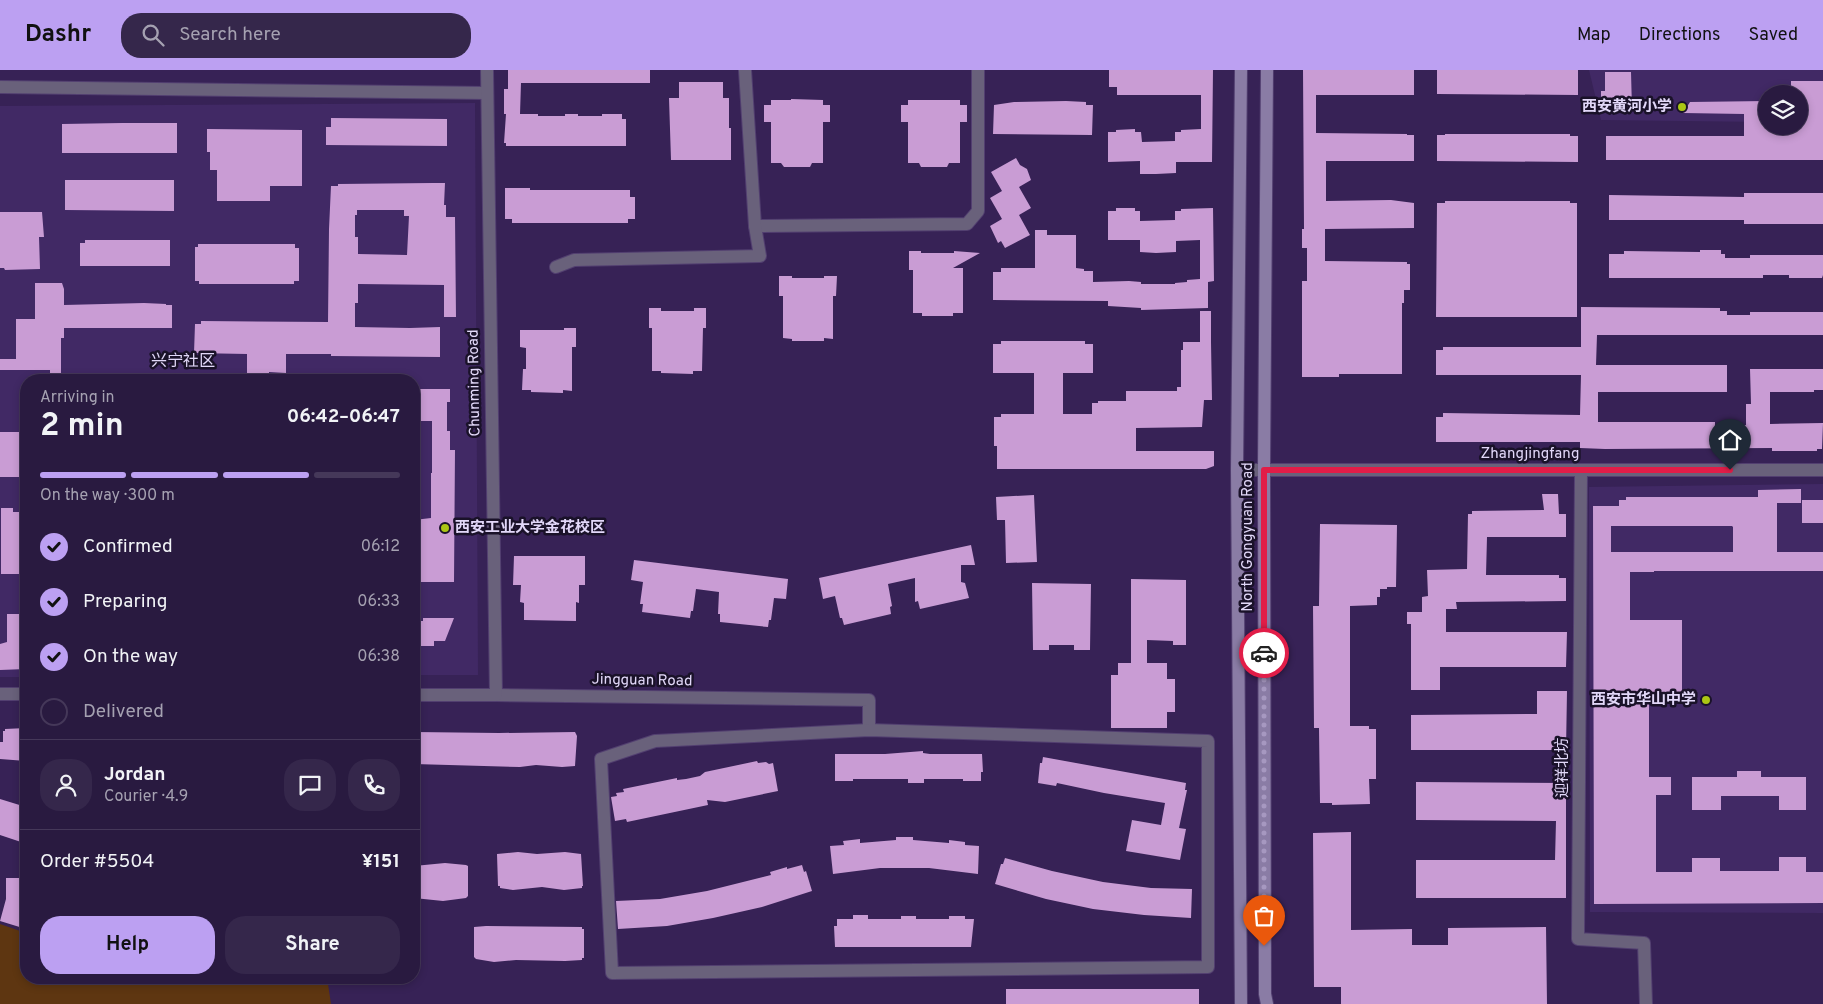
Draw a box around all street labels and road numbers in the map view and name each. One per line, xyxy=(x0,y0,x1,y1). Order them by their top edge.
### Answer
street label: Chunming Road xyxy=(465,329,485,437)
street label: Zhangjingfang xyxy=(1481,445,1579,464)
street label: North Gongyuan Road xyxy=(1239,462,1258,612)
street label: Jingguan Road xyxy=(591,671,693,691)
street label: 迎祥北坊 xyxy=(1553,738,1573,798)

